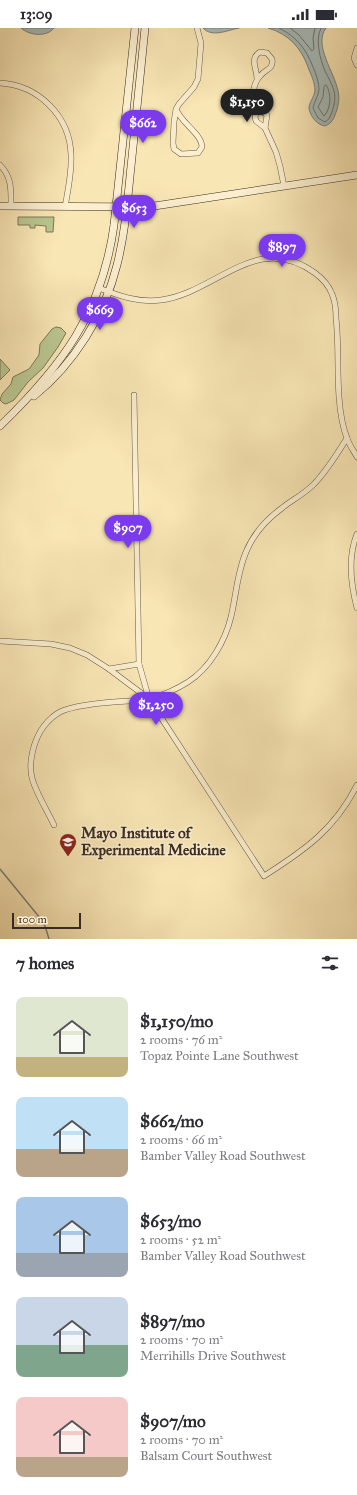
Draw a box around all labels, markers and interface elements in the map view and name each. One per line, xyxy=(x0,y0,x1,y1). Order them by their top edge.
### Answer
text: 13:09 xyxy=(20,5,53,23)
pin: $1,150 xyxy=(214,89,280,123)
text: $1,150 xyxy=(230,94,264,110)
pin: $662 xyxy=(119,110,167,144)
text: $662 xyxy=(129,115,157,131)
pin: $653 xyxy=(110,195,158,229)
text: $653 xyxy=(121,200,147,216)
pin: $897 xyxy=(258,234,306,268)
text: $897 xyxy=(268,239,296,255)
pin: $669 xyxy=(76,297,124,331)
text: $669 xyxy=(86,302,114,318)
pin: $907 xyxy=(104,515,152,549)
text: $907 xyxy=(113,520,143,536)
pin: $1,250 xyxy=(123,692,189,726)
text: $1,250 xyxy=(138,697,174,713)
place label: Mayo Institute of Experimental Medicine xyxy=(81,824,226,860)
school or university icon: Mayo Institute of Experimental Medicine xyxy=(58,832,78,857)
scale bar xyxy=(12,911,81,930)
text: 100 m xyxy=(18,913,47,926)
icon: filters xyxy=(319,952,341,974)
text: 7 homes xyxy=(16,953,74,974)
text: $1,150/mo xyxy=(140,1011,213,1032)
icon: home xyxy=(48,1013,96,1061)
text: 2 rooms · 76 m² xyxy=(140,1032,222,1048)
text: Topaz Pointe Lane Southwest xyxy=(140,1048,299,1064)
text: $662/mo xyxy=(140,1111,204,1132)
icon: home xyxy=(48,1113,96,1161)
text: 2 rooms · 66 m² xyxy=(140,1132,222,1148)
text: Bamber Valley Road Southwest xyxy=(140,1148,306,1164)
text: $653/mo xyxy=(140,1211,201,1232)
icon: home xyxy=(48,1213,96,1261)
text: 2 rooms · 52 m² xyxy=(140,1232,221,1248)
text: Bamber Valley Road Southwest xyxy=(140,1248,306,1264)
text: $897/mo xyxy=(140,1311,205,1332)
icon: home xyxy=(48,1313,96,1361)
text: 2 rooms · 70 m² xyxy=(140,1332,223,1348)
text: Merrihills Drive Southwest xyxy=(140,1348,286,1364)
text: $907/mo xyxy=(140,1411,206,1432)
icon: home xyxy=(48,1413,96,1461)
text: 2 rooms · 70 m² xyxy=(140,1432,223,1448)
text: Balsam Court Southwest xyxy=(140,1448,272,1464)

